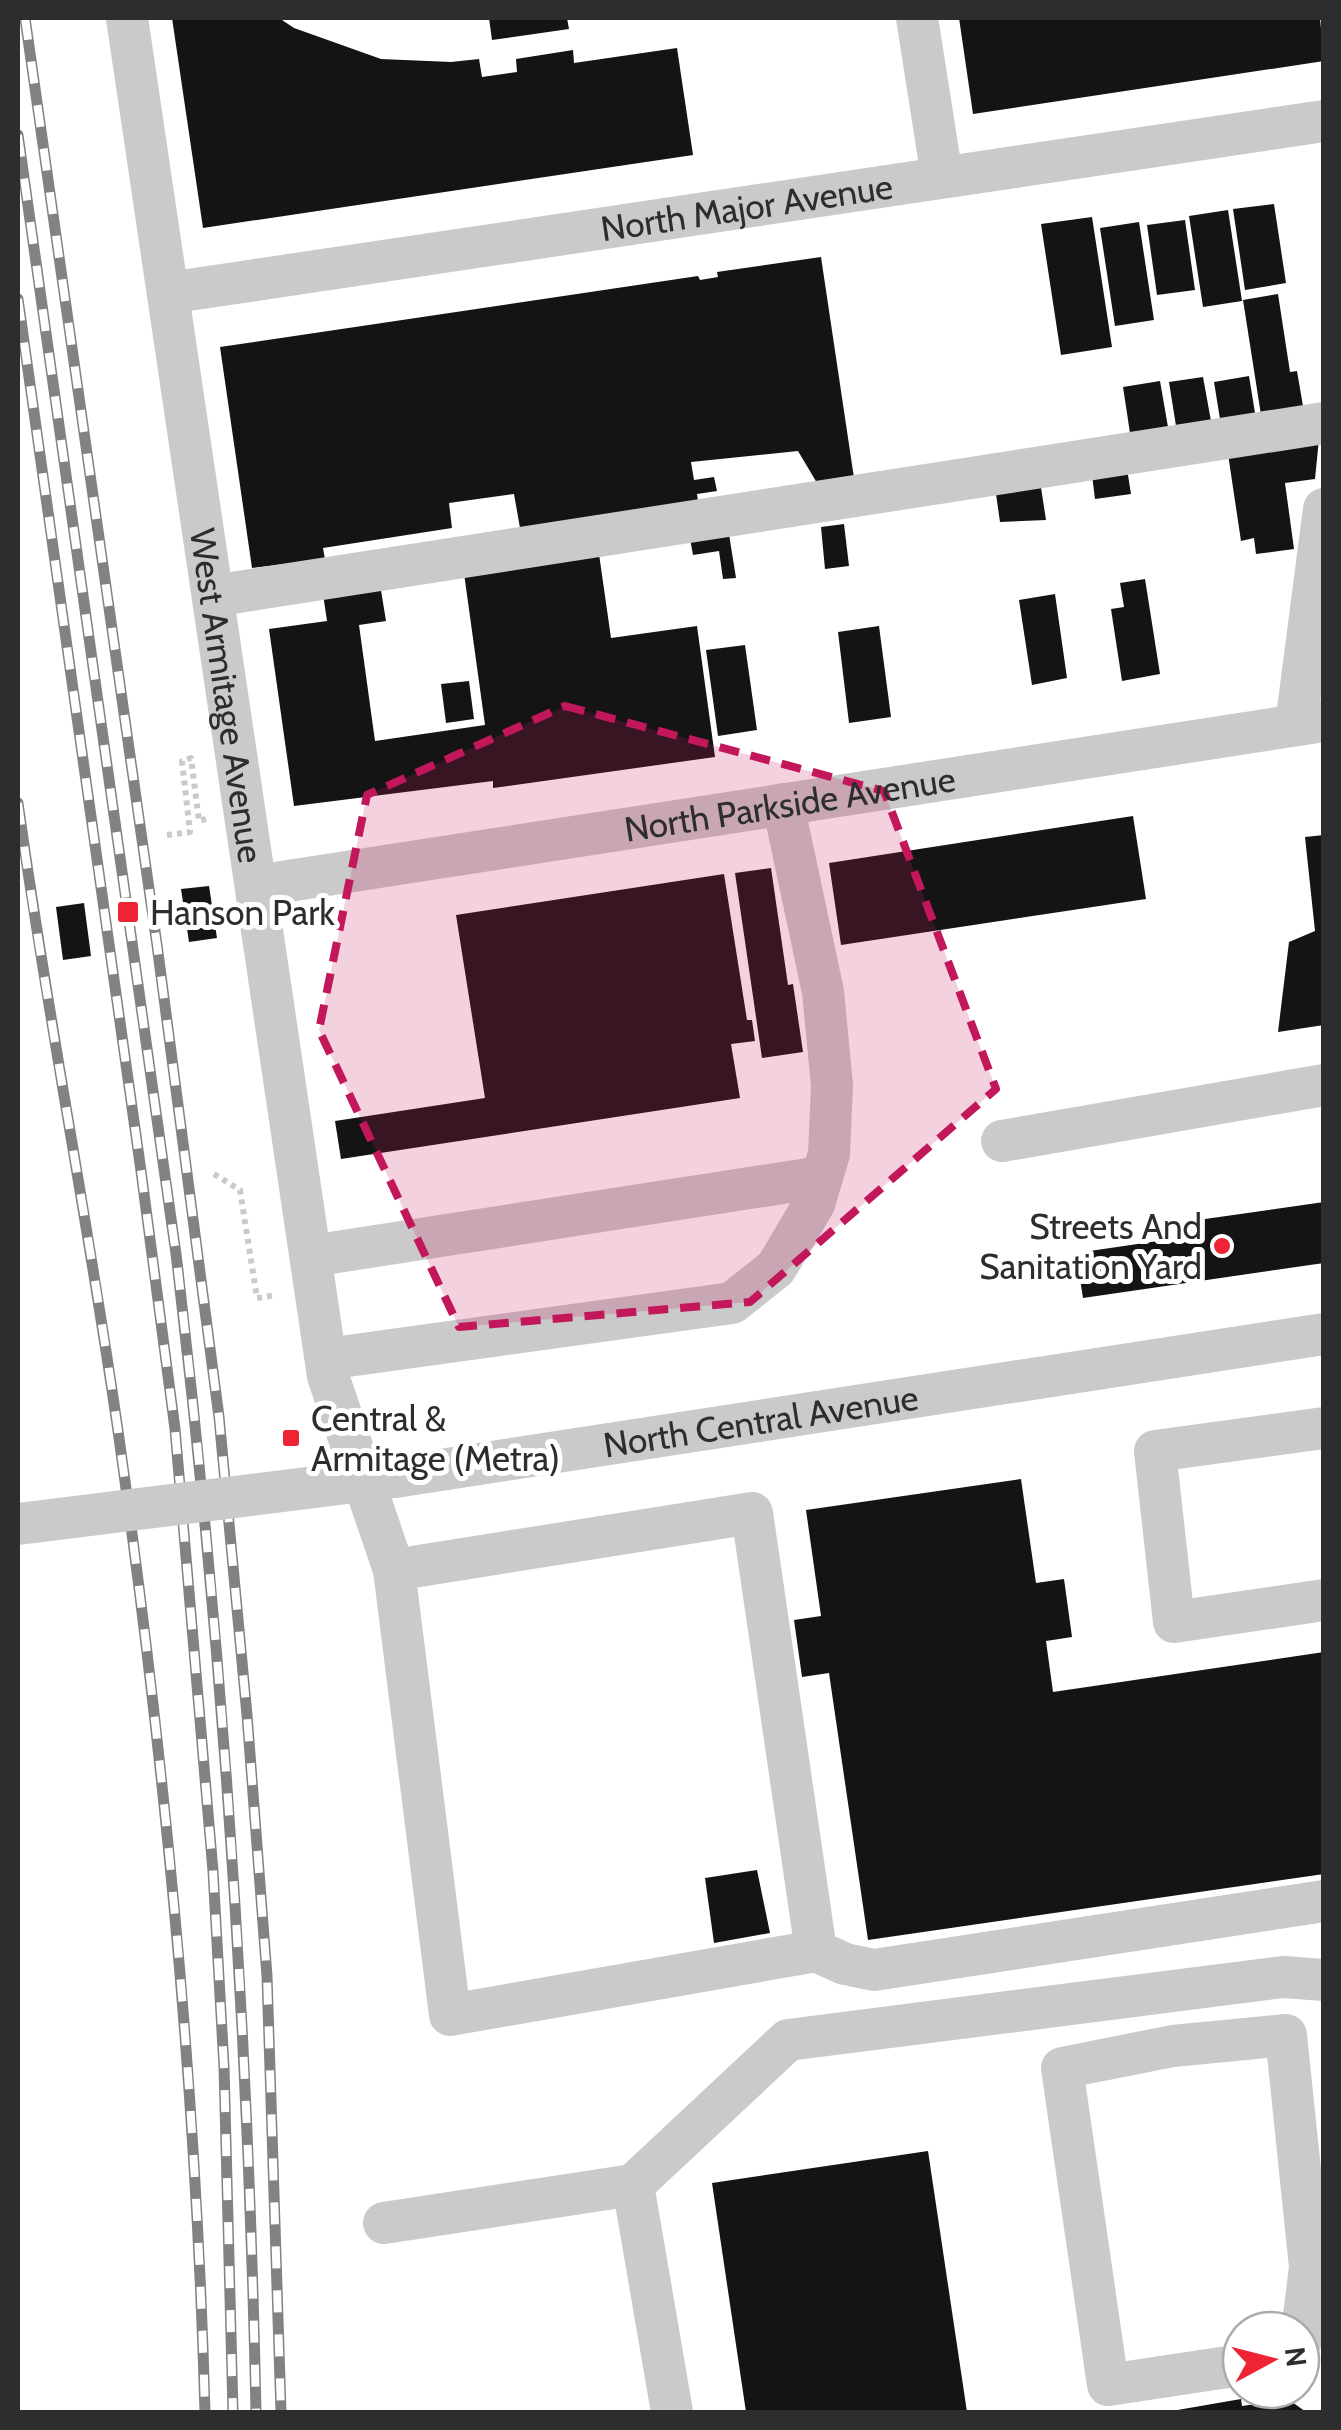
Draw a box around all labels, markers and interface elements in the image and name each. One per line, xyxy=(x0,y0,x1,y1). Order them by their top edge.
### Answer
street label: North Major Avenue xyxy=(598,164,896,250)
street label: West Armitage Avenue xyxy=(181,526,273,866)
street label: North Parkside Avenue xyxy=(621,757,958,850)
place label: Hanson Park xyxy=(150,891,335,934)
marker: Hanson Park xyxy=(115,899,141,925)
place label: Streets And Sanitation Yard xyxy=(979,1205,1202,1288)
marker: Streets And Sanitation Yard xyxy=(1211,1235,1233,1257)
street label: North Central Avenue xyxy=(600,1375,921,1466)
place label: Central & Armitage (Metra) xyxy=(311,1397,560,1480)
marker: Central & Armitage (Metra) xyxy=(280,1427,302,1449)
north arrow xyxy=(1221,2310,1321,2410)
text: N xyxy=(1278,2345,1314,2369)

